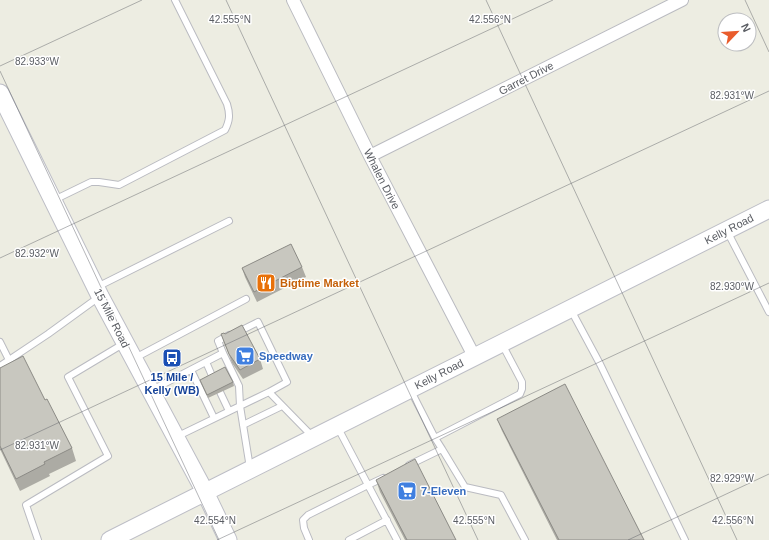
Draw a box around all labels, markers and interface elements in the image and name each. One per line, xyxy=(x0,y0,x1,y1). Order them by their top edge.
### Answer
north arrow xyxy=(717,12,757,52)
text: 42.555°N xyxy=(209,14,251,25)
text: 42.556°N xyxy=(469,14,511,25)
text: N xyxy=(739,22,753,34)
text: 82.933°W xyxy=(15,56,60,67)
street label: Garret Drive xyxy=(497,59,555,97)
text: 82.931°W xyxy=(710,90,755,101)
street label: Whalen Drive xyxy=(362,147,402,211)
street label: Kelly Road xyxy=(703,212,755,246)
text: 82.932°W xyxy=(15,248,60,259)
restaurant icon: Bigtime Market xyxy=(255,272,277,294)
place label: Bigtime Market xyxy=(280,277,359,289)
text: 82.930°W xyxy=(710,281,755,292)
street label: 15 Mile Road xyxy=(92,286,132,350)
supermarket icon: Speedway xyxy=(234,345,256,367)
bus stop icon: 15 Mile / Kelly (WB) xyxy=(161,347,183,369)
place label: Speedway xyxy=(259,350,314,362)
street label: Kelly Road xyxy=(413,357,465,391)
place label: 15 Mile / Kelly (WB) xyxy=(145,371,200,396)
text: 82.931°W xyxy=(15,440,60,451)
text: 82.929°W xyxy=(710,473,755,484)
supermarket icon: 7-Eleven xyxy=(396,480,418,502)
place label: 7-Eleven xyxy=(421,485,467,497)
text: 42.554°N xyxy=(194,515,236,526)
text: 42.555°N xyxy=(453,515,495,526)
text: 42.556°N xyxy=(712,515,754,526)

